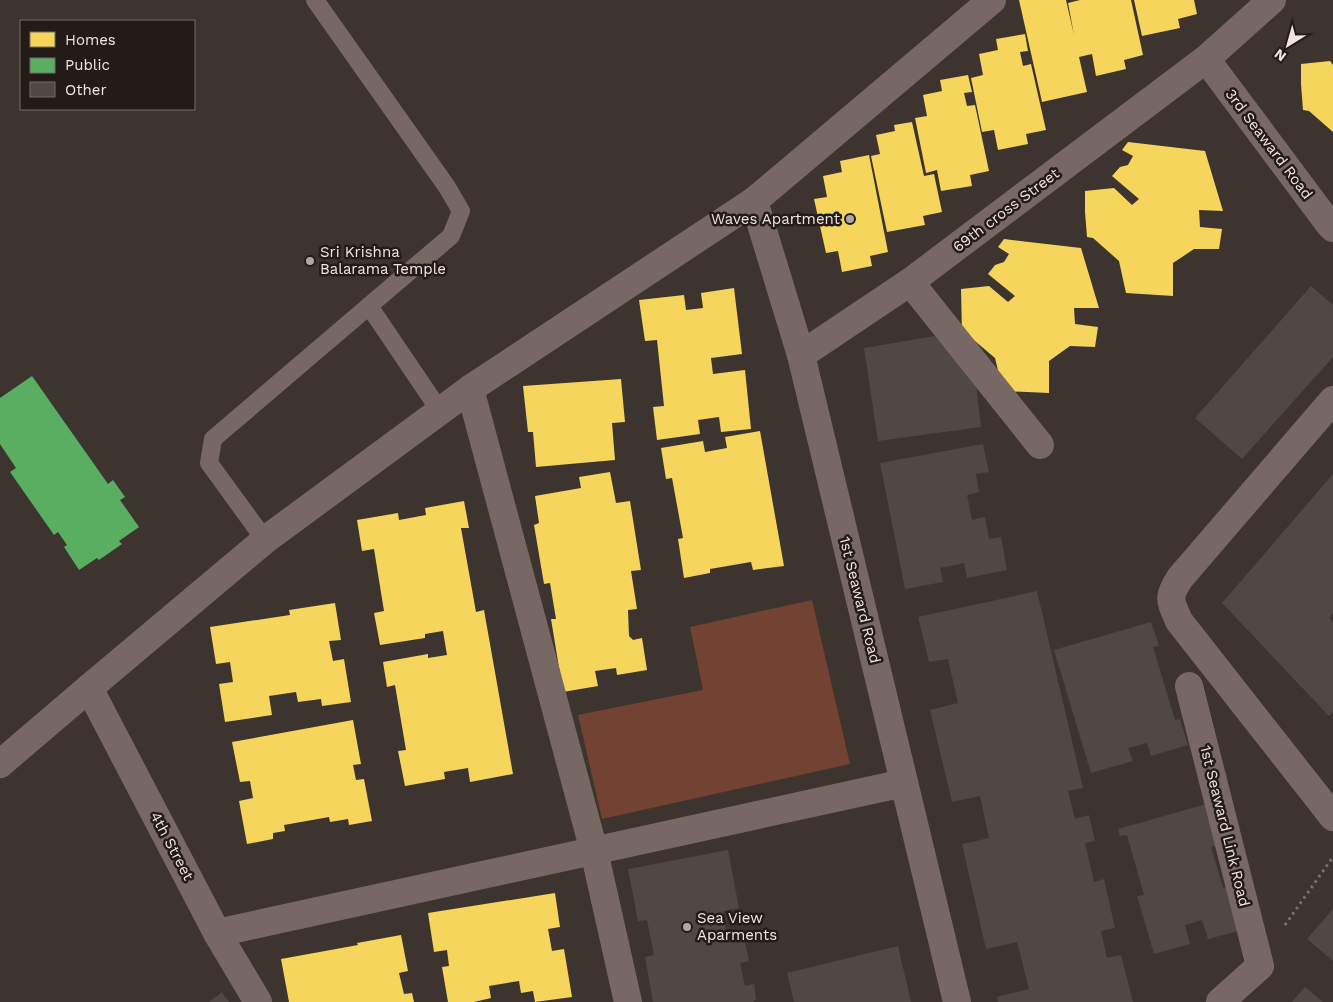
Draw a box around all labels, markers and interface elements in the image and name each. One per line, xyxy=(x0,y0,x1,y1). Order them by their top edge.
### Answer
legend xyxy=(20,20,195,110)
north arrow xyxy=(1263,20,1313,70)
text: Homes xyxy=(65,31,116,49)
text: N xyxy=(1271,46,1289,65)
text: Public xyxy=(65,56,110,74)
text: Other xyxy=(65,81,107,99)
street label: 3rd Seaward Road xyxy=(1222,85,1316,203)
street label: 69th cross Street xyxy=(949,164,1063,256)
place label: Waves Apartment xyxy=(711,210,841,228)
marker: Waves Apartment xyxy=(844,213,856,225)
place label: Sri Krishna Balarama Temple xyxy=(320,243,446,278)
marker: Sri Krishna Balarama Temple xyxy=(304,255,316,267)
street label: 1st Seaward Road xyxy=(836,535,884,665)
street label: 1st Seaward Link Road xyxy=(1196,744,1254,908)
street label: 4th Street xyxy=(146,809,198,884)
place label: Sea View Aparments xyxy=(697,909,777,944)
marker: Sea View Aparments xyxy=(681,921,693,933)

